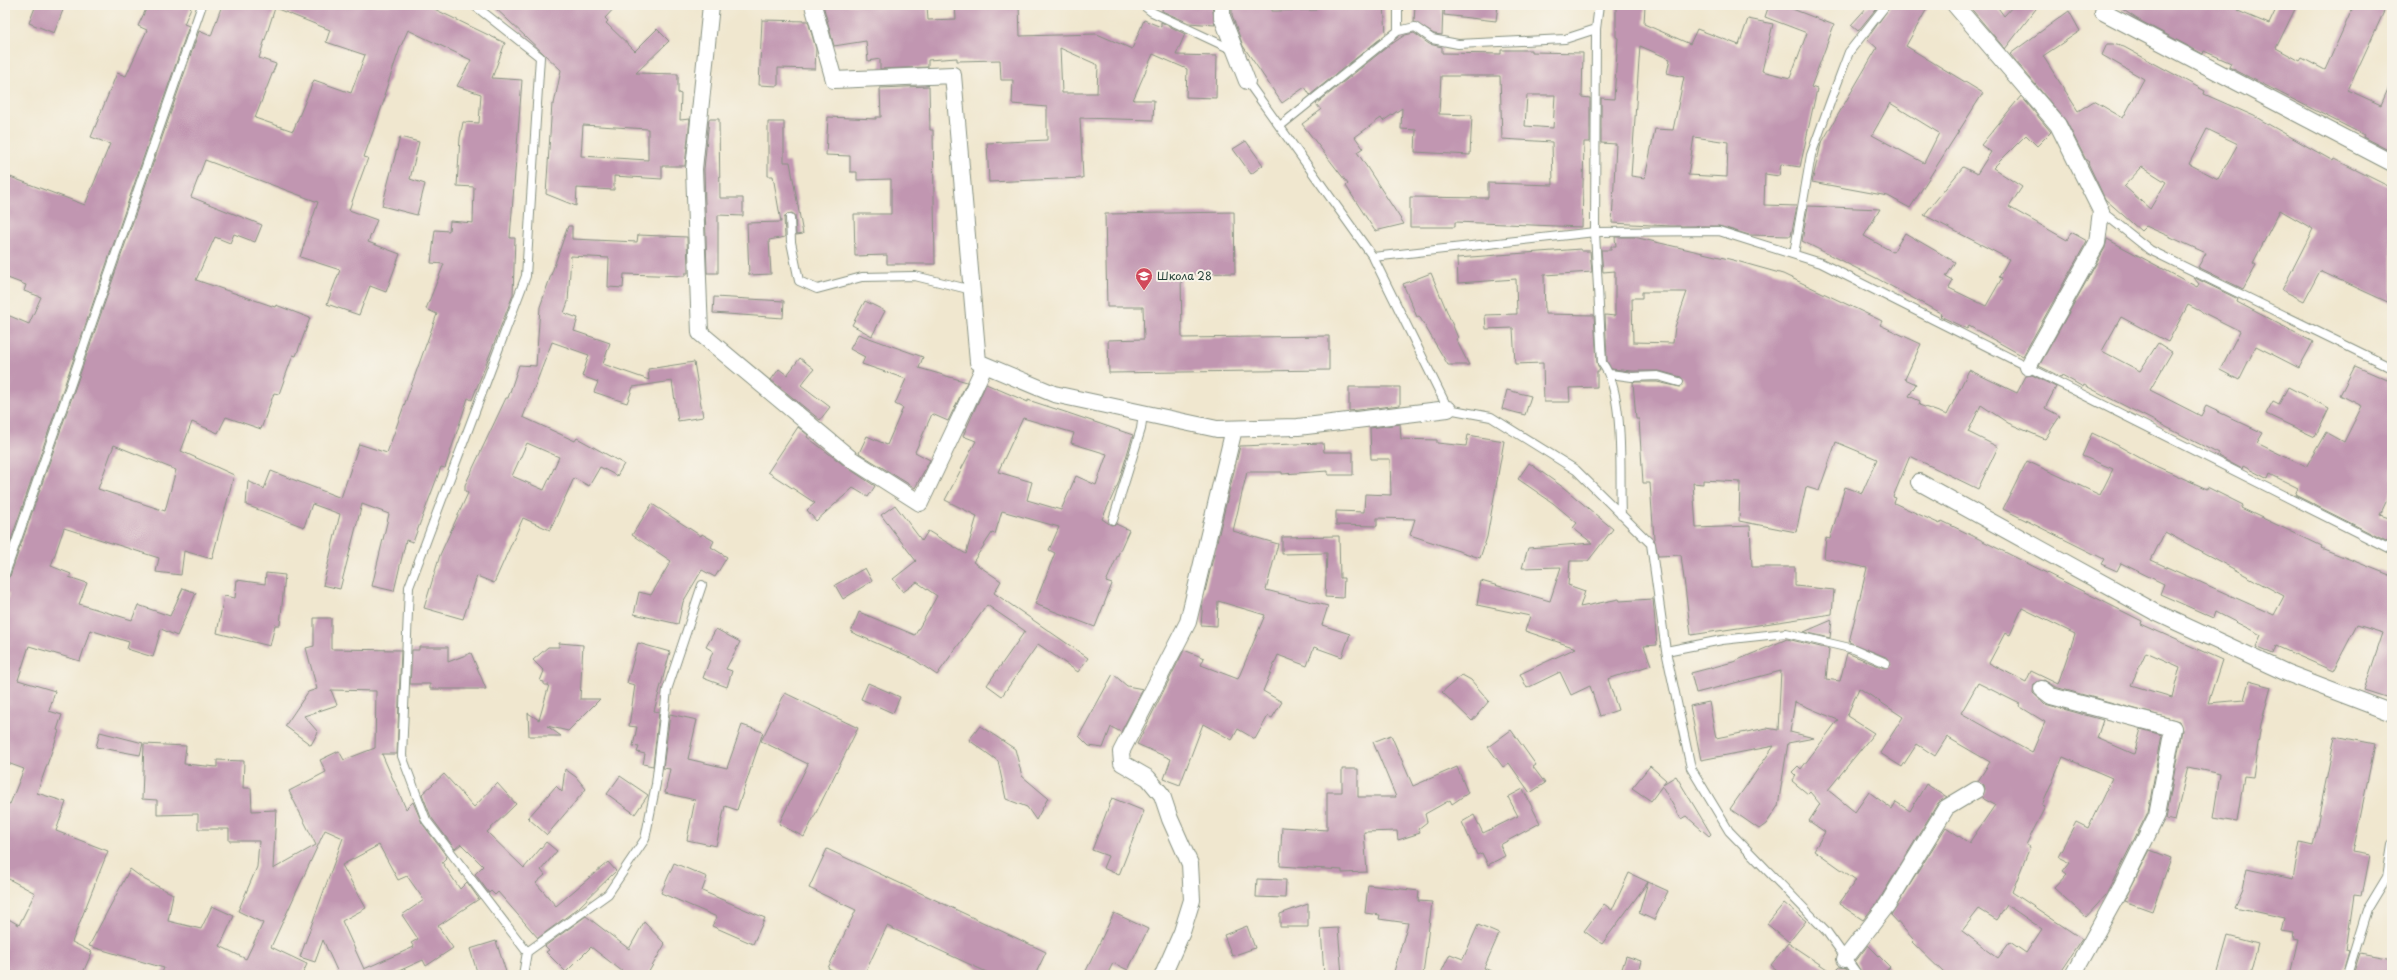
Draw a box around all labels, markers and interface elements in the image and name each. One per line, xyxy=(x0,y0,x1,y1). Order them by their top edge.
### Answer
school or university icon: Школа 28 xyxy=(1134,266,1154,291)
place label: Школа 28 xyxy=(1157,267,1212,284)

